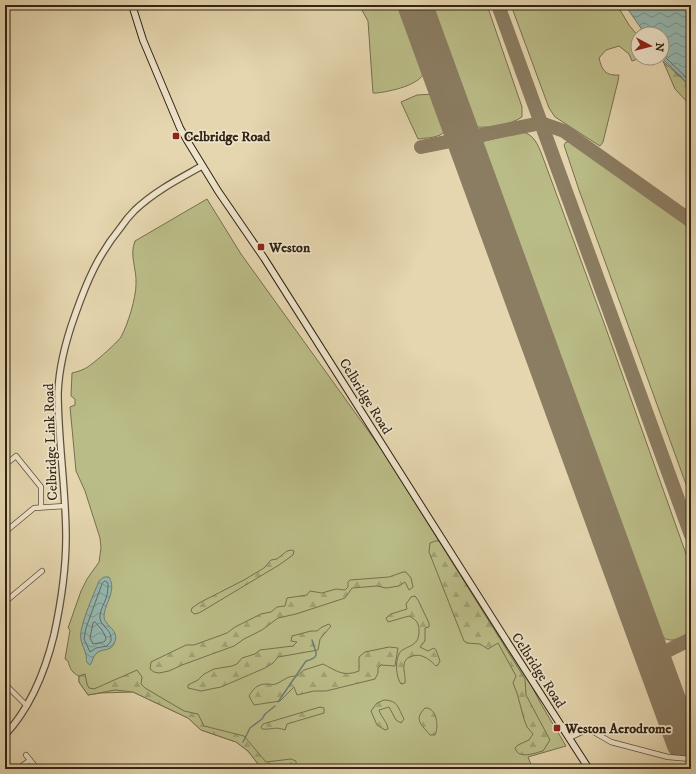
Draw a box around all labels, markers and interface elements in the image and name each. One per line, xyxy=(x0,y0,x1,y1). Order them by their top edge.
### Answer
north arrow xyxy=(630,26,670,66)
text: N xyxy=(651,42,666,52)
place label: Celbridge Road xyxy=(184,128,271,146)
marker: Celbridge Road xyxy=(171,131,181,141)
place label: Weston xyxy=(268,239,311,257)
marker: Weston xyxy=(256,242,266,252)
street label: Celbridge Road xyxy=(335,355,396,438)
street label: Celbridge Link Road xyxy=(40,383,62,501)
street label: Celbridge Road xyxy=(507,629,569,712)
place label: Weston Aerodrome xyxy=(564,720,671,738)
marker: Weston Aerodrome xyxy=(552,723,562,733)

